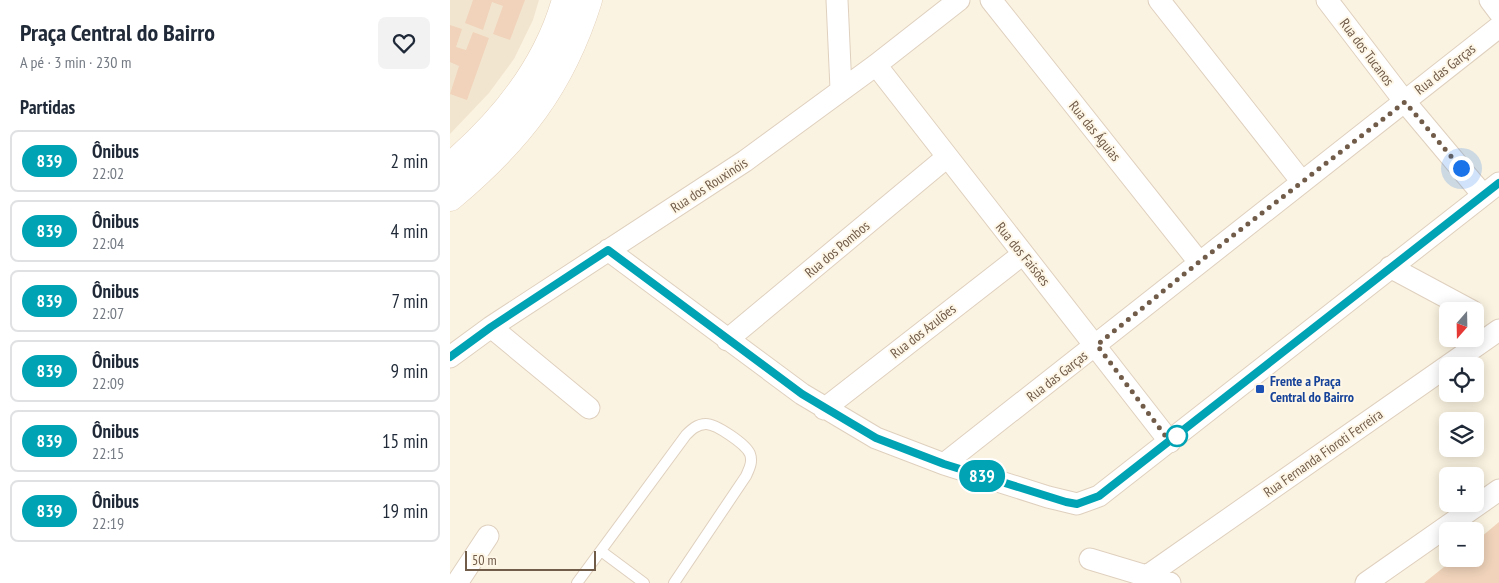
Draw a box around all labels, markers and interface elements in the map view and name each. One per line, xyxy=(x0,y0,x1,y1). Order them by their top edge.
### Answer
street label: Rua dos Tucanos xyxy=(1336,15,1398,89)
text: Praça Central do Bairro xyxy=(20,17,215,48)
button: heart xyxy=(378,17,430,69)
street label: Rua das Garças xyxy=(1411,39,1479,98)
text: A pé · 3 min · 230 m xyxy=(20,52,131,72)
text: Partidas xyxy=(20,95,75,119)
street label: Rua das Águias xyxy=(1065,97,1125,165)
text: Ônibus xyxy=(92,139,139,163)
text: 839 xyxy=(37,149,62,172)
text: 2 min xyxy=(391,149,428,173)
street label: Rua dos Rouxinóis xyxy=(667,153,751,217)
your location xyxy=(1449,156,1474,181)
text: 22:02 xyxy=(92,163,124,183)
text: Ônibus xyxy=(92,209,139,233)
street label: Rua dos Pombos xyxy=(801,217,873,281)
street label: Rua dos Faisões xyxy=(992,218,1054,290)
text: 839 xyxy=(37,219,62,242)
text: 4 min xyxy=(391,219,428,243)
text: 22:04 xyxy=(92,233,124,253)
text: Ônibus xyxy=(92,279,139,303)
text: 839 xyxy=(37,289,62,312)
text: 7 min xyxy=(391,289,428,313)
street label: Rua dos Azulões xyxy=(887,300,960,362)
north arrow xyxy=(1439,302,1484,348)
map controls xyxy=(1439,302,1484,567)
text: 22:07 xyxy=(92,303,124,323)
street label: Rua das Garças xyxy=(1023,346,1091,405)
text: Ônibus xyxy=(92,349,139,373)
button: locate xyxy=(1439,357,1484,402)
text: 839 xyxy=(37,359,62,382)
text: 9 min xyxy=(391,359,428,383)
place label: Frente a Praça Central do Bairro xyxy=(1270,372,1354,406)
text: 22:09 xyxy=(92,373,124,393)
marker: Frente a Praça Central do Bairro xyxy=(1254,383,1266,395)
street label: Rua Fernanda Fioroti Ferreira xyxy=(1260,405,1386,501)
button: layers xyxy=(1439,412,1484,457)
text: Ônibus xyxy=(92,419,139,443)
unlabelled marker xyxy=(1166,425,1188,447)
text: 839 xyxy=(37,429,62,452)
text: 15 min xyxy=(382,429,428,453)
text: 22:15 xyxy=(92,443,124,463)
line badge: 839 xyxy=(953,460,1011,492)
text: 839 xyxy=(969,464,995,487)
button: + xyxy=(1439,467,1484,512)
text: Ônibus xyxy=(92,489,139,513)
text: 839 xyxy=(37,499,62,522)
text: 19 min xyxy=(382,499,428,523)
text: 22:19 xyxy=(92,513,124,533)
button: − xyxy=(1439,522,1484,567)
scale bar xyxy=(465,548,596,571)
text: 50 m xyxy=(472,551,497,569)

